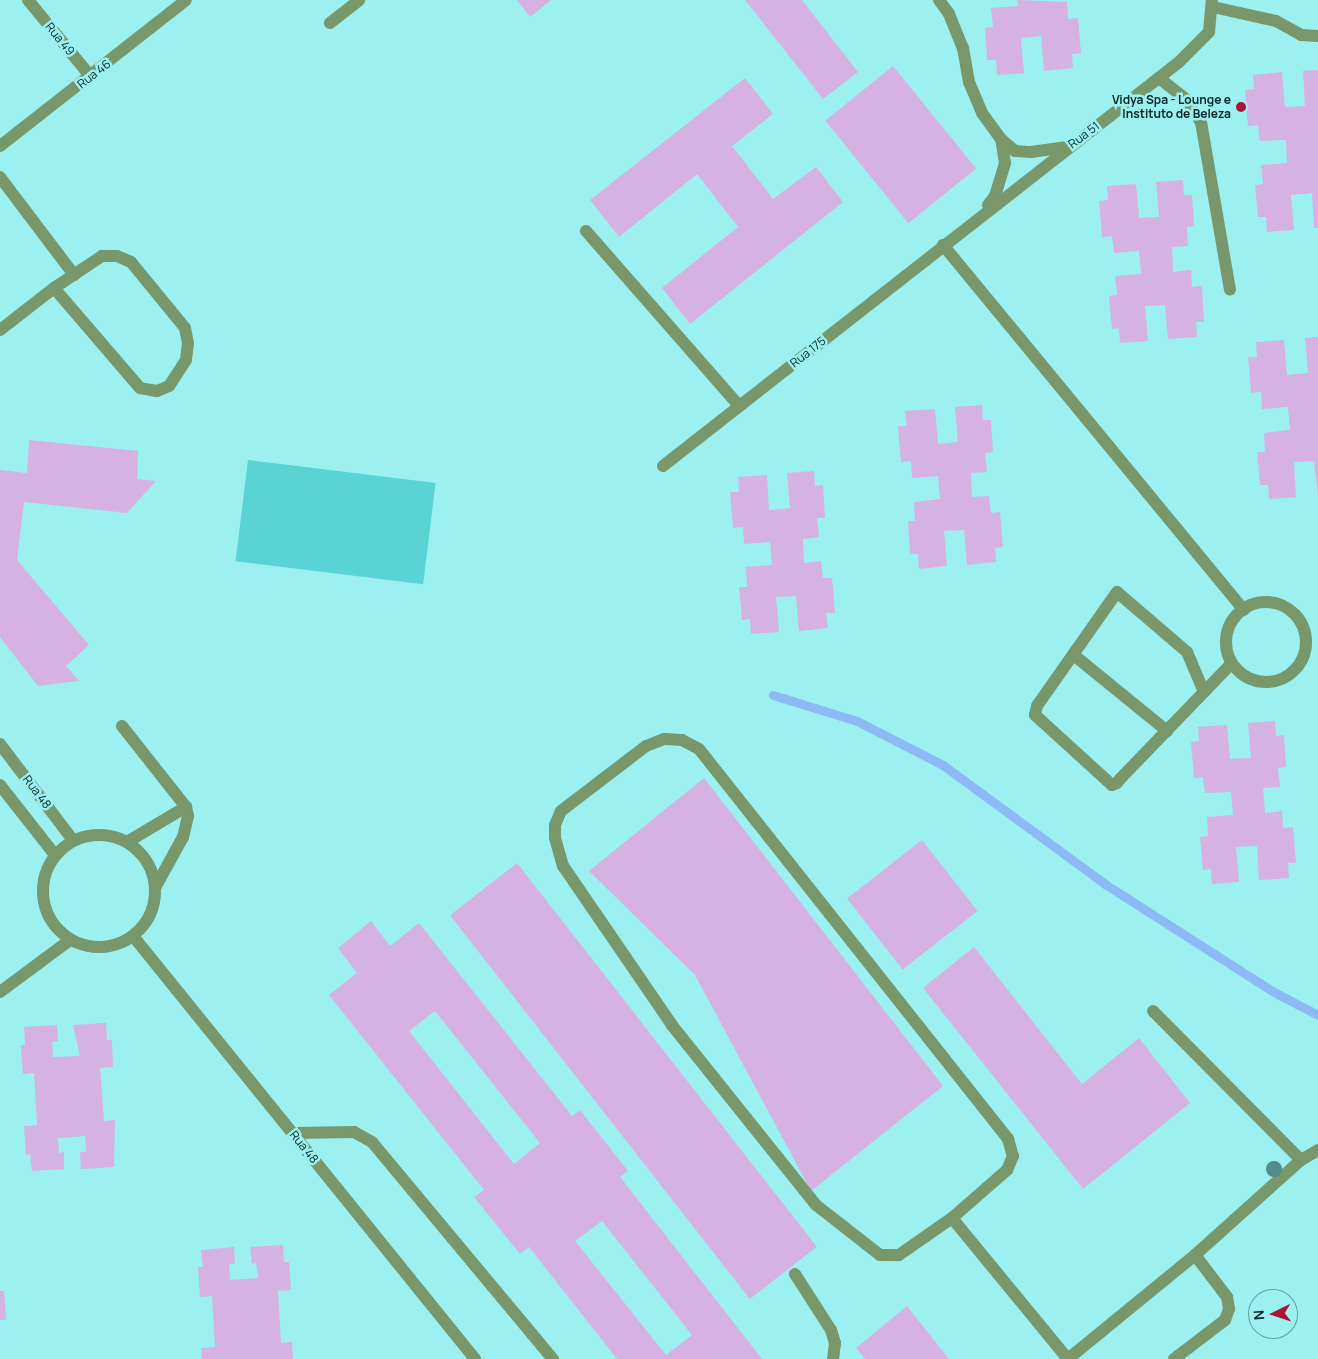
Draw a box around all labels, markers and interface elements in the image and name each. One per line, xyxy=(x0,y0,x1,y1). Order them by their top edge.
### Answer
street label: Rua 49 xyxy=(42,20,78,58)
street label: Rua 46 xyxy=(74,57,114,91)
place label: Vidya Spa - Lounge e Instituto de Beleza xyxy=(1112,93,1231,121)
marker: Vidya Spa - Lounge e Instituto de Beleza xyxy=(1235,101,1247,113)
street label: Rua 51 xyxy=(1066,119,1102,151)
street label: Rua 175 xyxy=(787,334,829,370)
street label: Rua 48 xyxy=(20,773,54,811)
street label: Rua 48 xyxy=(287,1128,321,1166)
north arrow xyxy=(1248,1289,1298,1339)
text: N xyxy=(1249,1309,1268,1321)

